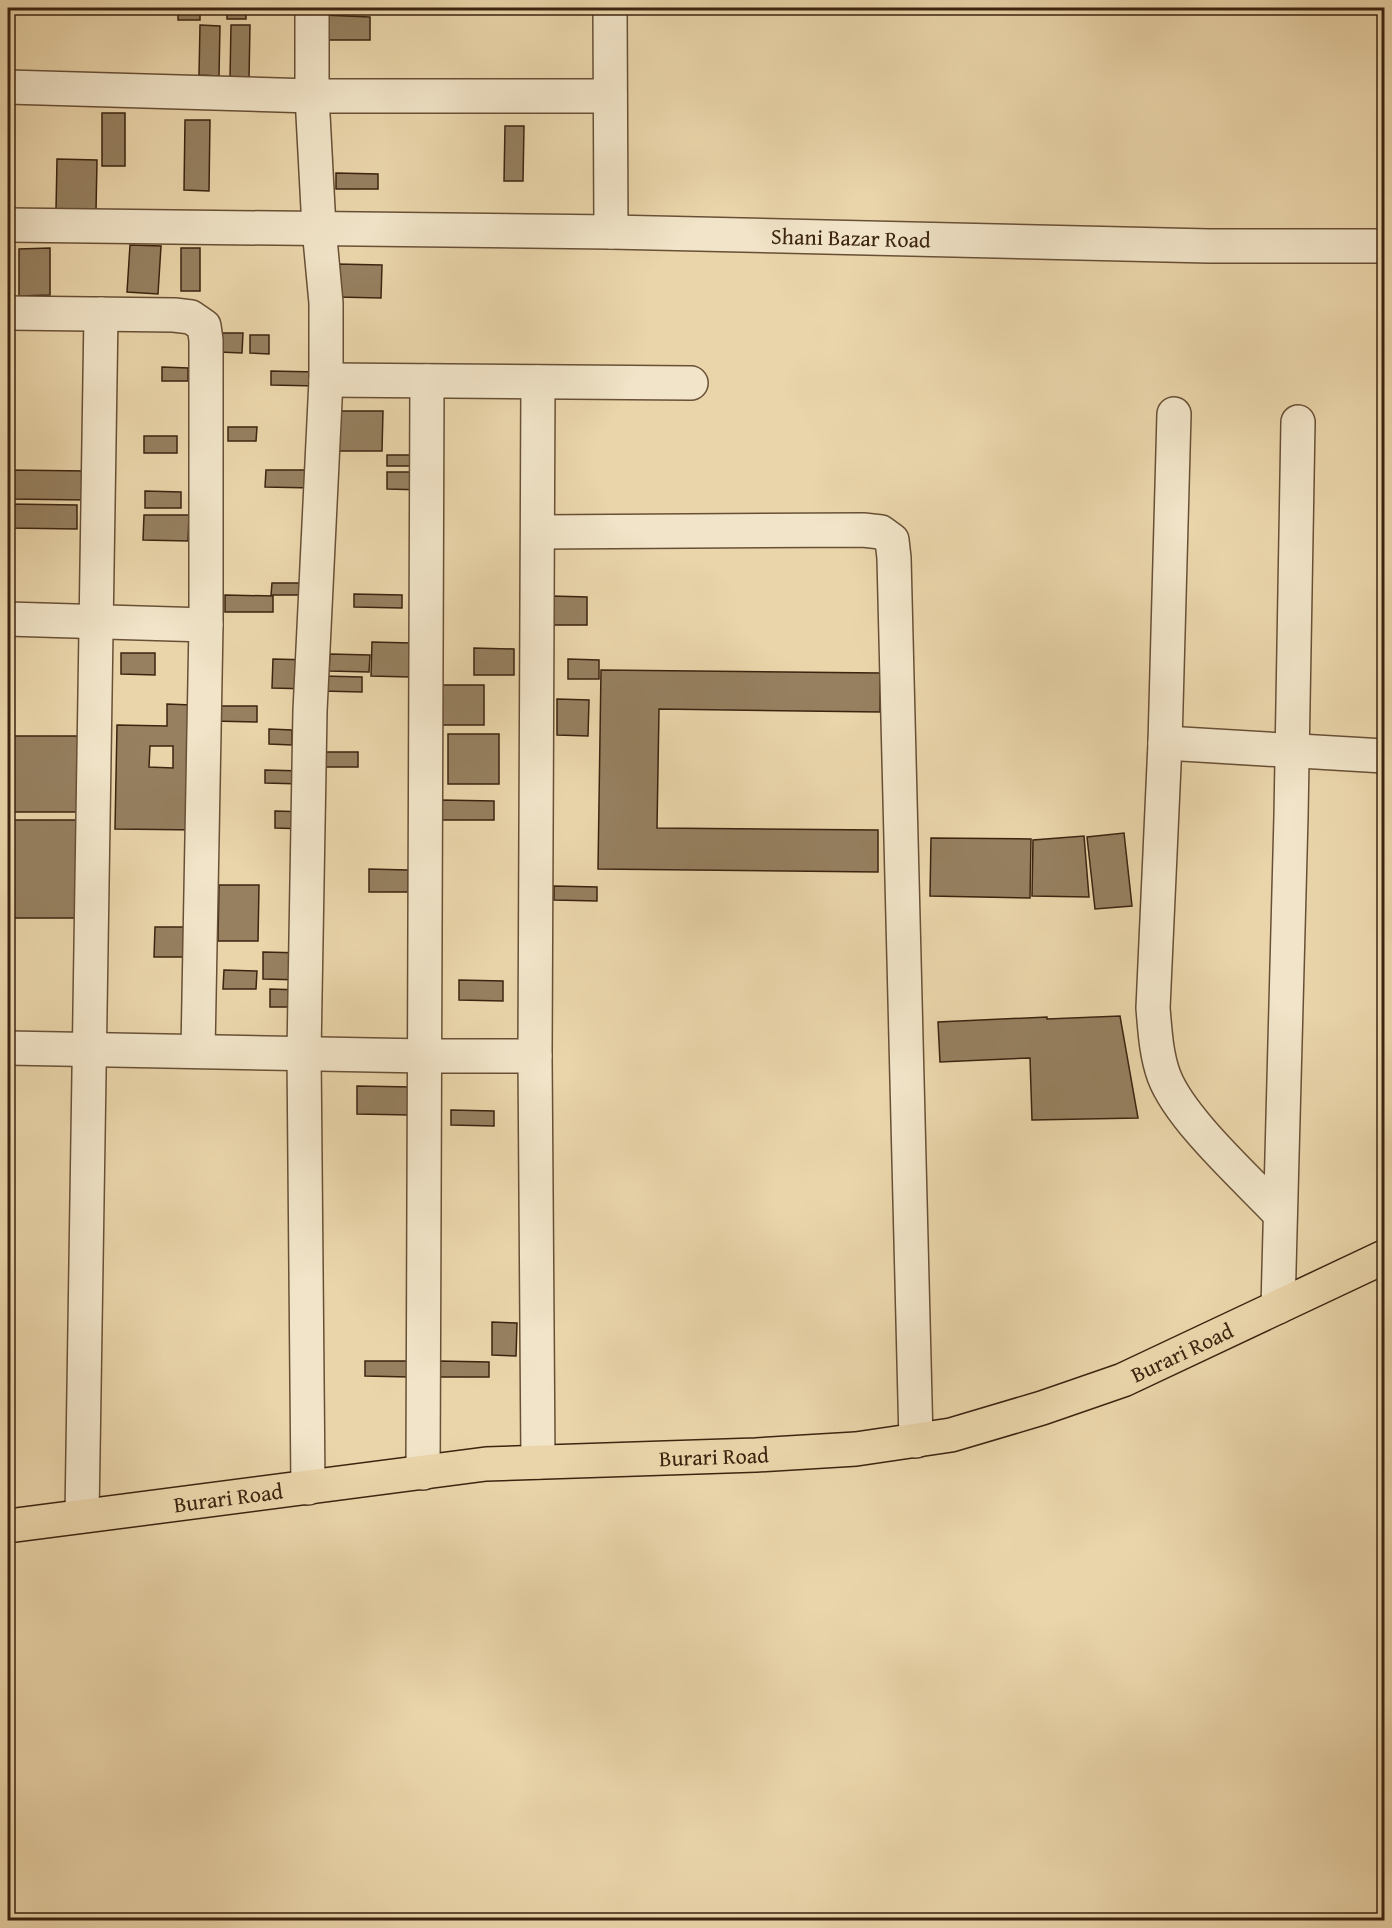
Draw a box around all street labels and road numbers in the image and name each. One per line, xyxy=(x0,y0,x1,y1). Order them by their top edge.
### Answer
street label: Shani Bazar Road xyxy=(771,220,931,255)
street label: Burari Road xyxy=(1125,1314,1239,1390)
street label: Burari Road xyxy=(658,1438,770,1474)
street label: Burari Road xyxy=(172,1474,285,1520)

